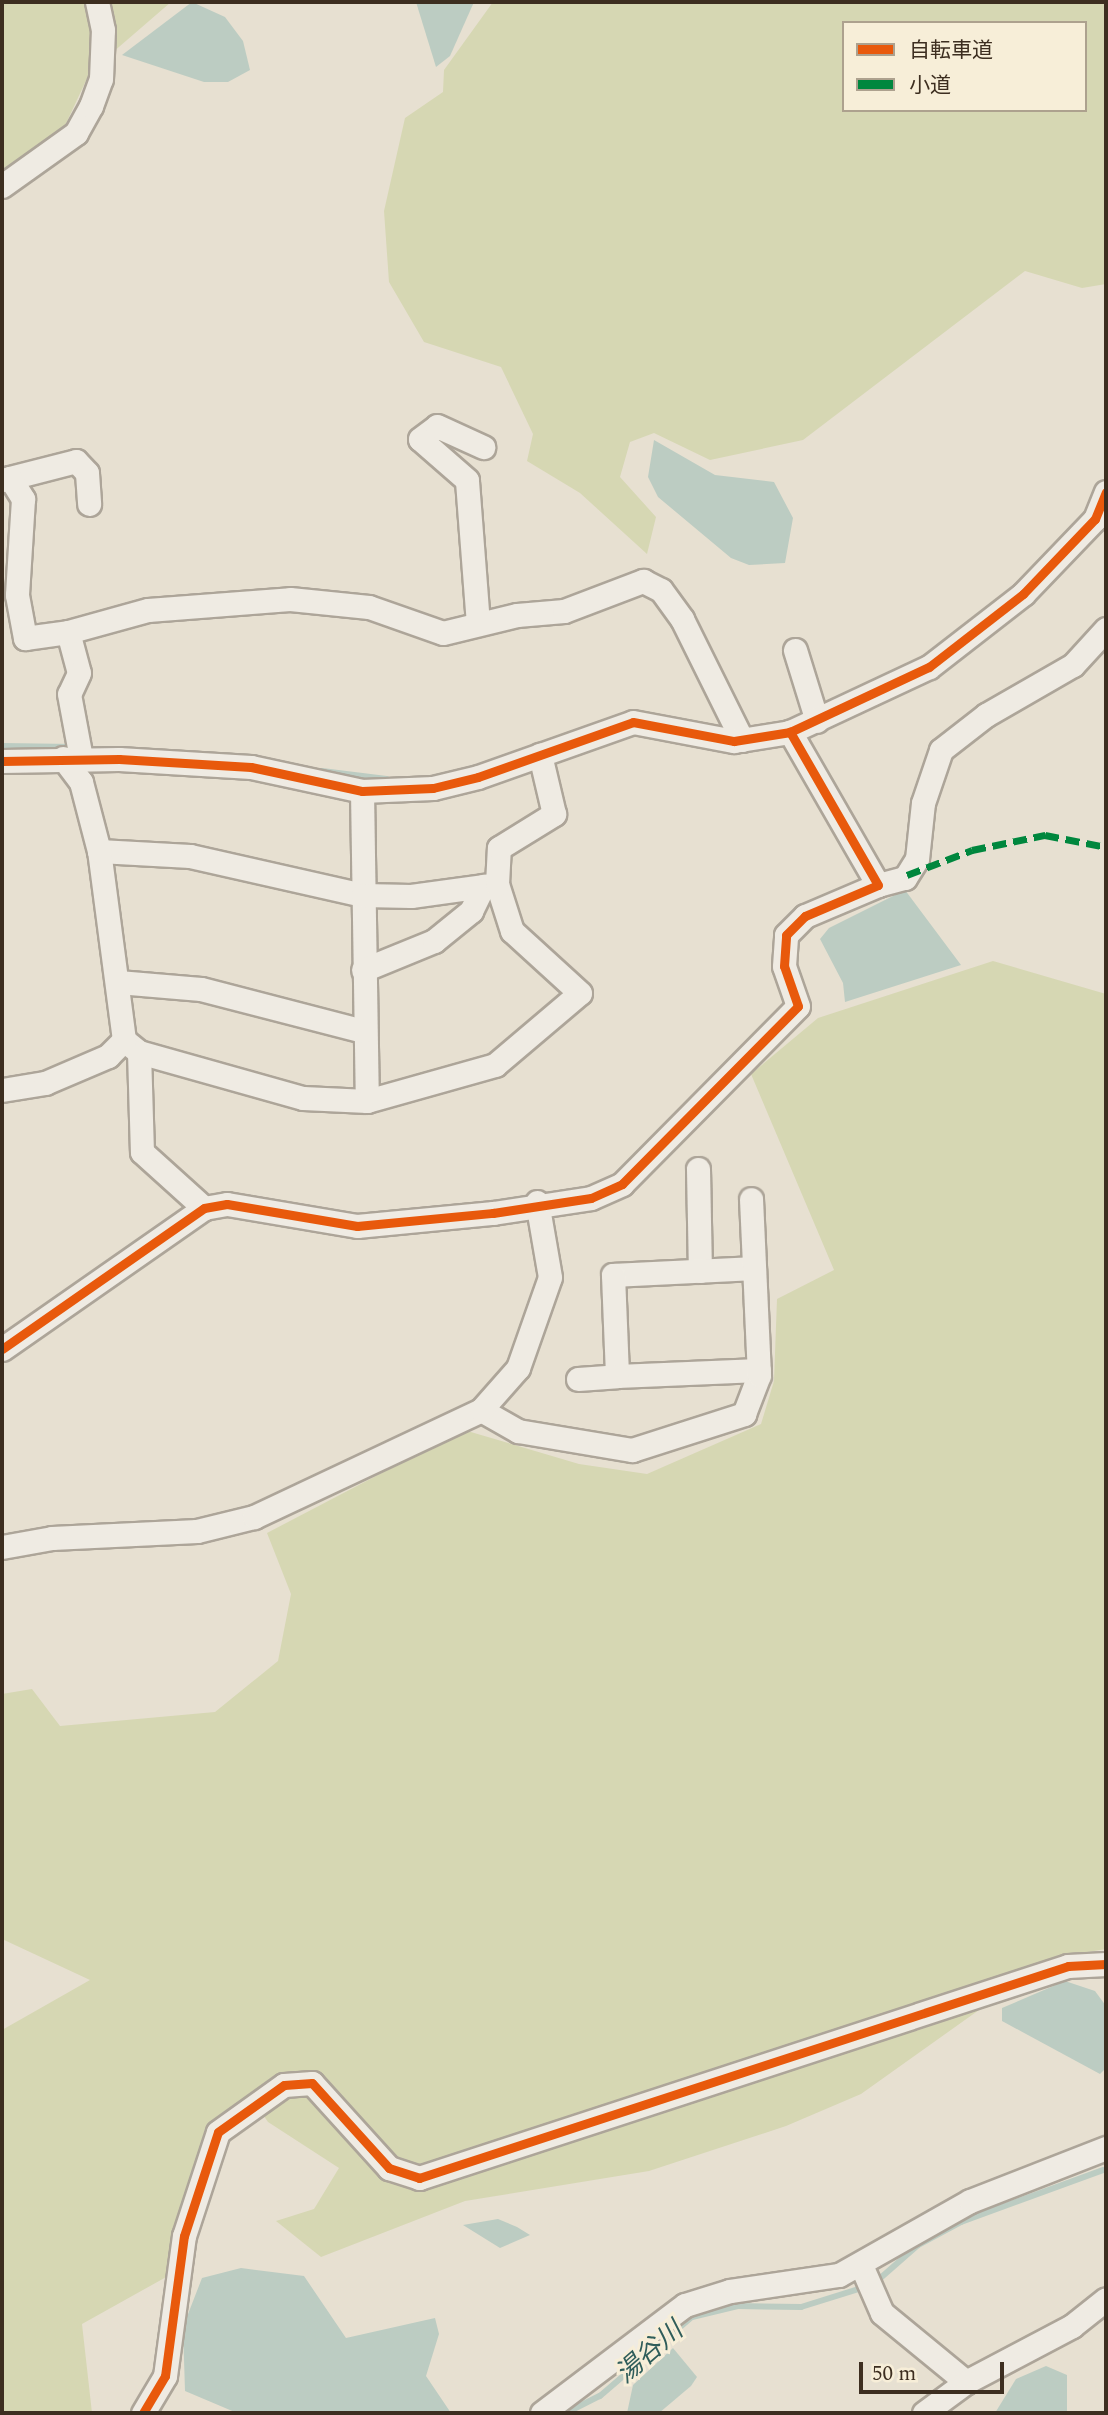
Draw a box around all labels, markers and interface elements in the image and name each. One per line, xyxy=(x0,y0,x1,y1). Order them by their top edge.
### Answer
legend xyxy=(842,21,1087,112)
text: 自転車道 xyxy=(909,35,993,67)
text: 小道 xyxy=(909,70,951,102)
water label: 湯谷川 xyxy=(610,2316,690,2390)
scale bar xyxy=(863,2348,1008,2392)
text: 50 m xyxy=(872,2358,916,2390)

